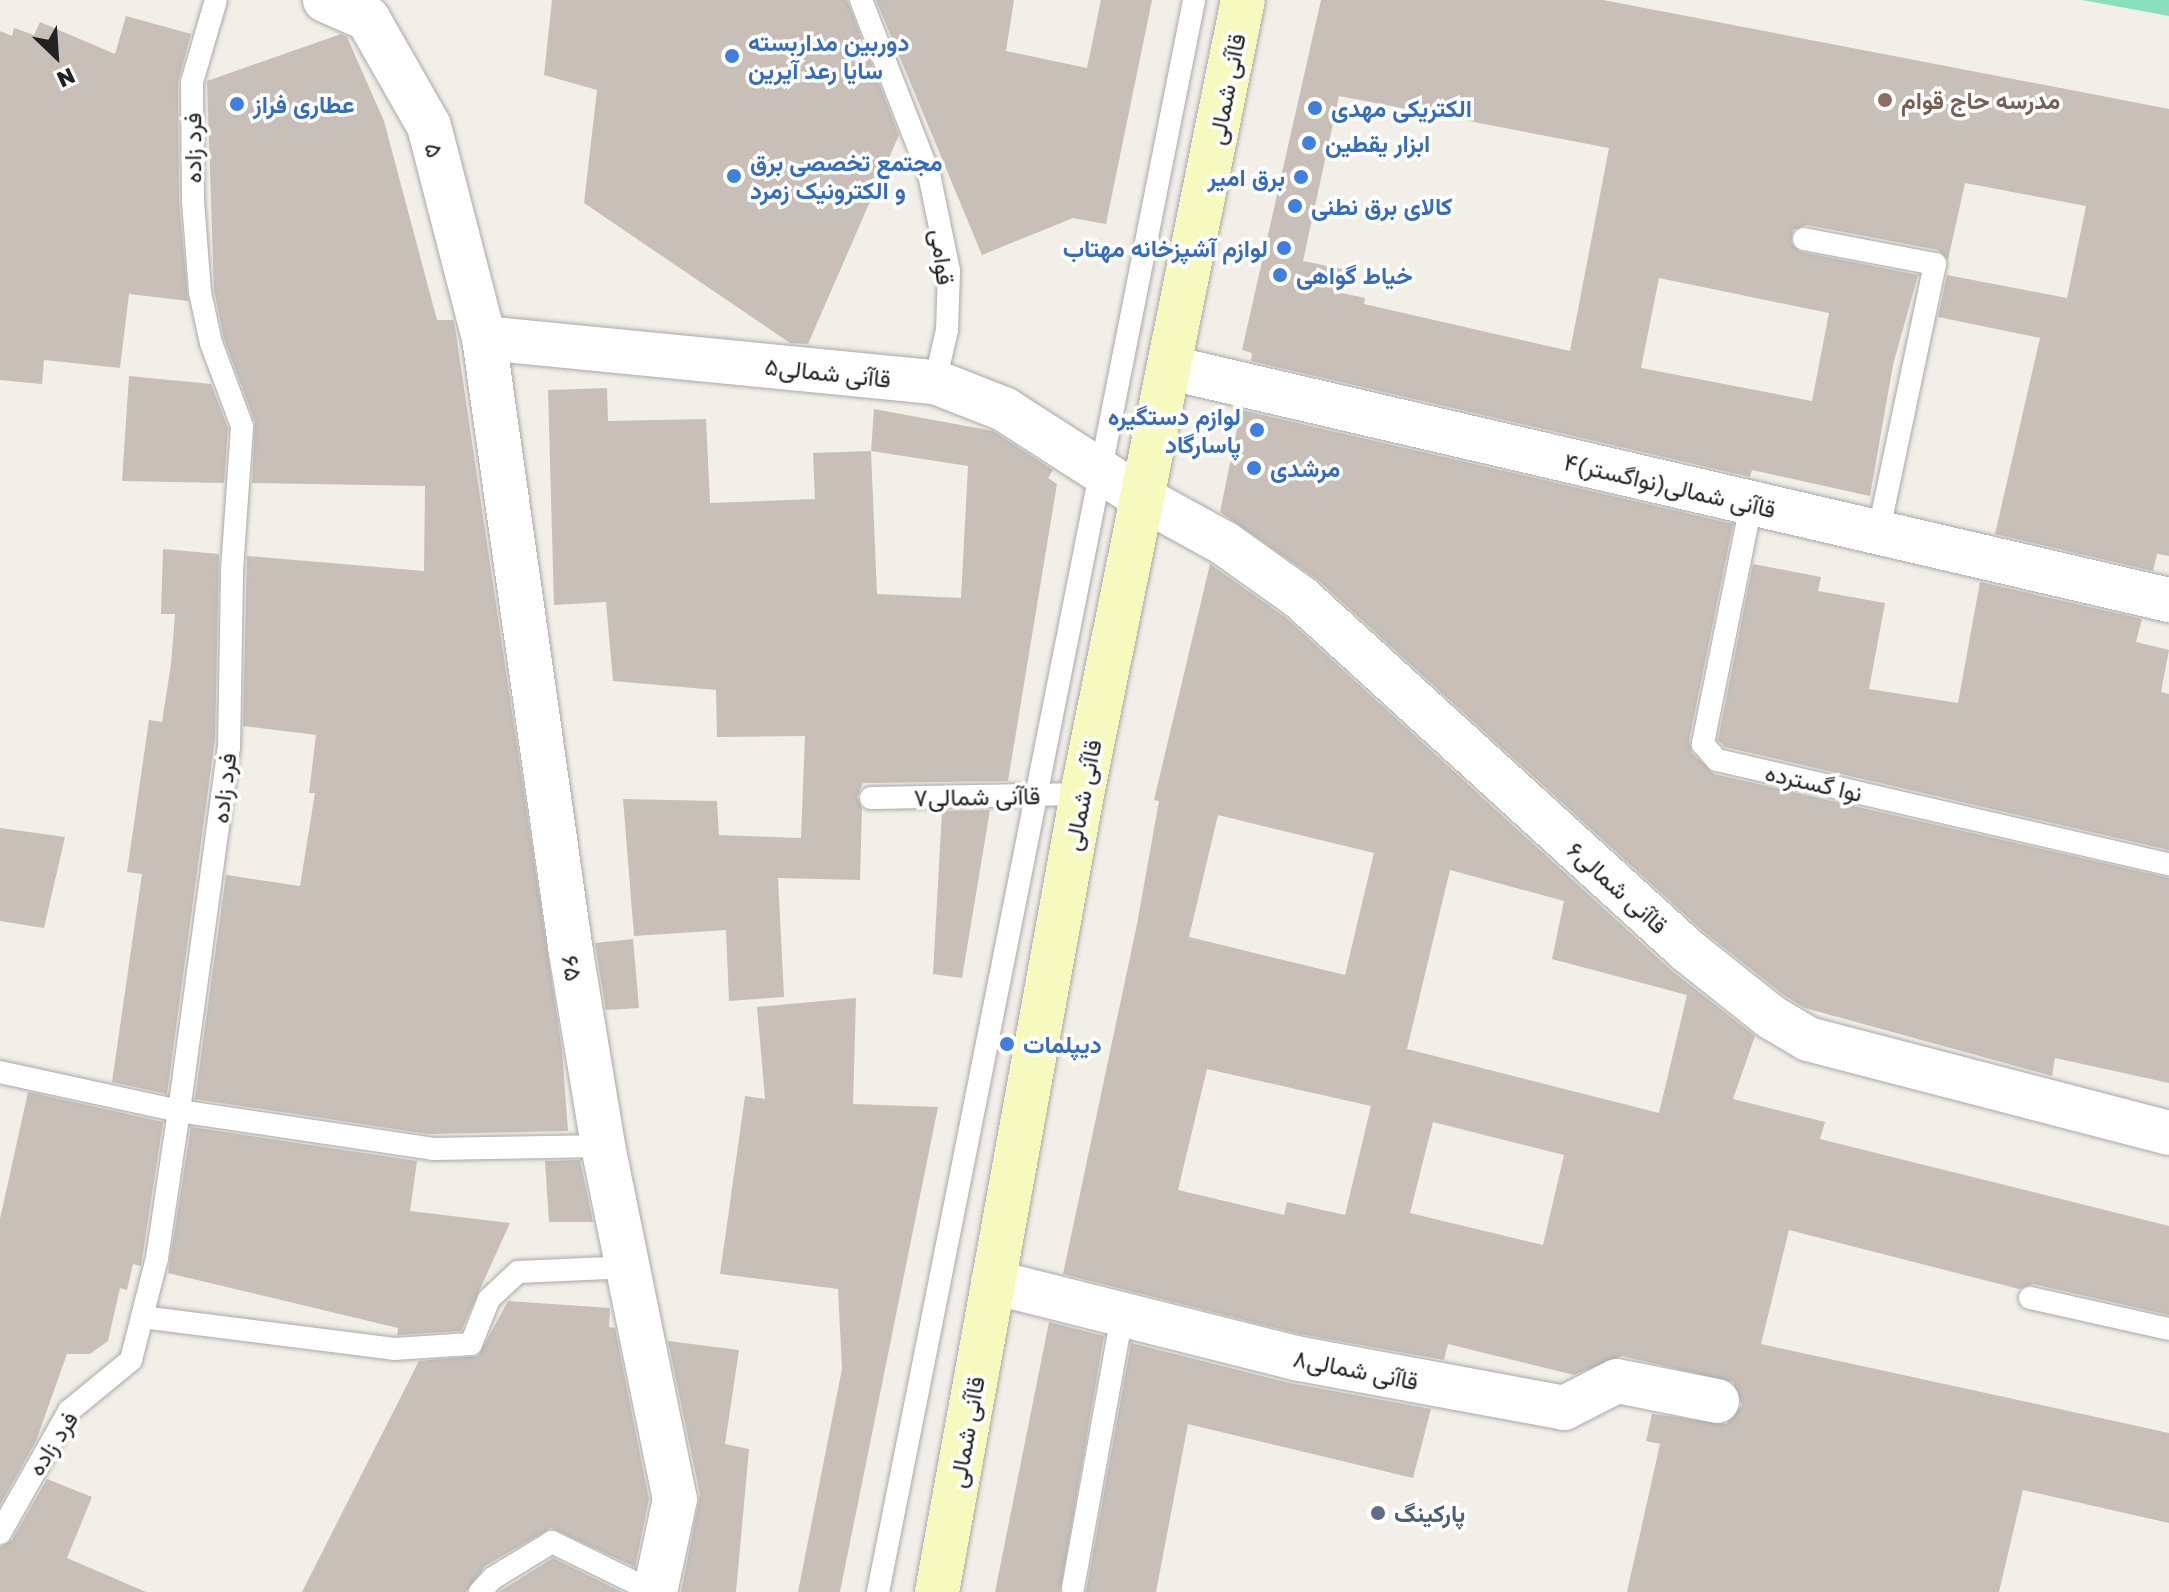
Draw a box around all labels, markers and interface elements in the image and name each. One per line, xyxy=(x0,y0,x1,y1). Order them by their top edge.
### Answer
north arrow xyxy=(16,16,96,96)
place label: دوربین مداربسته سایا رعد آیرین xyxy=(748,28,909,84)
street label: قاآنی شمالی xyxy=(1201,31,1251,147)
marker: دوربین مداربسته سایا رعد آیرین xyxy=(723,47,741,65)
text: N xyxy=(53,62,80,94)
place label: مدرسه حاج قوام xyxy=(1901,86,2060,114)
place label: عطاری فراز xyxy=(253,90,355,118)
marker: مدرسه حاج قوام xyxy=(1876,91,1894,109)
place label: الکتریکی مهدی xyxy=(1331,94,1472,122)
marker: عطاری فراز xyxy=(228,95,246,113)
marker: الکتریکی مهدی xyxy=(1306,99,1324,117)
street label: فرد زاده xyxy=(178,113,206,183)
place label: ابزار یقطین xyxy=(1325,129,1430,157)
marker: ابزار یقطین xyxy=(1300,134,1318,152)
street label: ۵ xyxy=(419,140,451,160)
place label: مجتمع تخصصی برق و الکترونیک زمرد xyxy=(750,148,943,204)
place label: برق امیر xyxy=(1208,163,1285,191)
marker: مجتمع تخصصی برق و الکترونیک زمرد xyxy=(725,167,743,185)
marker: برق امیر xyxy=(1292,168,1310,186)
place label: کالای برق نطنی xyxy=(1311,192,1452,220)
marker: کالای برق نطنی xyxy=(1286,197,1304,215)
street label: قوامی xyxy=(925,227,961,287)
place label: لوازم آشپزخانه مهتاب xyxy=(1063,234,1268,262)
marker: لوازم آشپزخانه مهتاب xyxy=(1275,239,1293,257)
place label: خیاط گواهی xyxy=(1296,261,1413,289)
marker: خیاط گواهی xyxy=(1271,266,1289,284)
street label: قاآنی شمالی۵ xyxy=(763,351,893,393)
place label: لوازم دستگیره پاسارگاد xyxy=(1108,402,1241,458)
marker: لوازم دستگیره پاسارگاد xyxy=(1248,421,1266,439)
street label: ۴قاآنی شمالی(نواگستر) xyxy=(1561,447,1779,523)
place label: مرشدی xyxy=(1270,454,1340,482)
marker: مرشدی xyxy=(1245,459,1263,477)
street label: قاآنی شمالی xyxy=(1057,737,1107,853)
street label: فرد زاده xyxy=(204,751,242,825)
street label: نوا گسترده xyxy=(1763,757,1865,807)
street label: قاآنی شمالی۷ xyxy=(913,780,1041,812)
street label: قاآنی شمالی۶ xyxy=(1562,835,1674,939)
street label: ۶۵ xyxy=(557,953,589,983)
place label: دیپلمات xyxy=(1023,1030,1102,1058)
marker: دیپلمات xyxy=(998,1035,1016,1053)
street label: قاآنی شمالی۸ xyxy=(1291,1343,1421,1395)
street label: قاآنی شمالی xyxy=(942,1374,990,1490)
street label: فرد زاده xyxy=(21,1406,83,1480)
place label: پارکینگ xyxy=(1394,1499,1465,1527)
marker: پارکینگ xyxy=(1369,1504,1387,1522)

